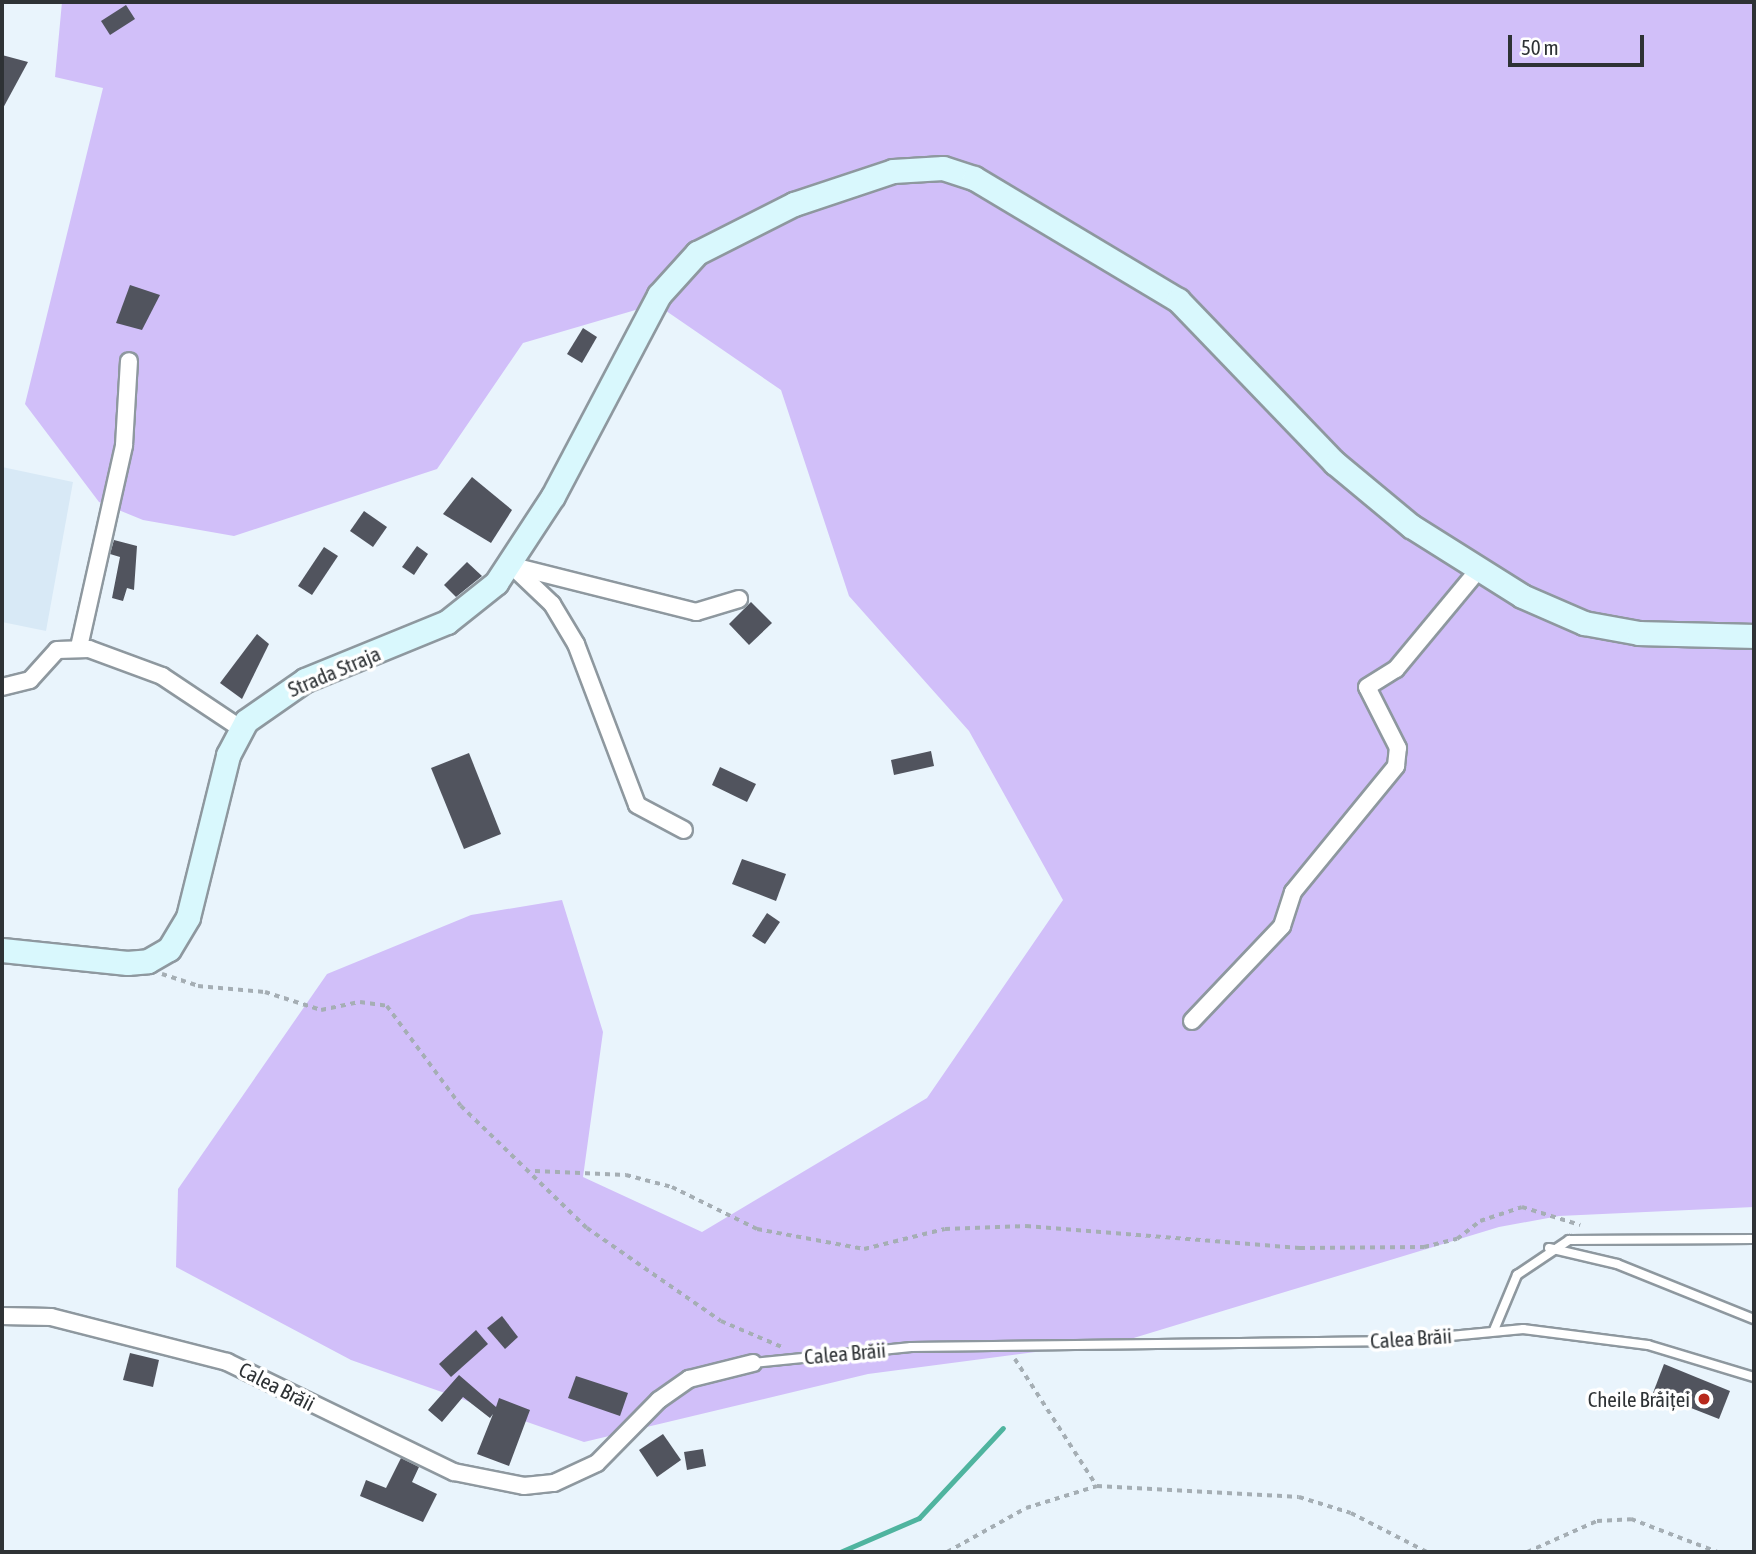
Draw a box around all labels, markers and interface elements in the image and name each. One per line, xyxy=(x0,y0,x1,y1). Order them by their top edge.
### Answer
scale bar xyxy=(1511,21,1648,65)
text: 50 m xyxy=(1521,35,1559,59)
street label: Strada Straja xyxy=(284,640,384,702)
street label: Calea Brăii xyxy=(1369,1323,1453,1353)
street label: Calea Brăii xyxy=(803,1337,887,1369)
street label: Calea Brăii xyxy=(235,1356,319,1416)
place label: Cheile Brăiței xyxy=(1588,1386,1690,1412)
marker: Cheile Brăiței xyxy=(1696,1391,1712,1407)

